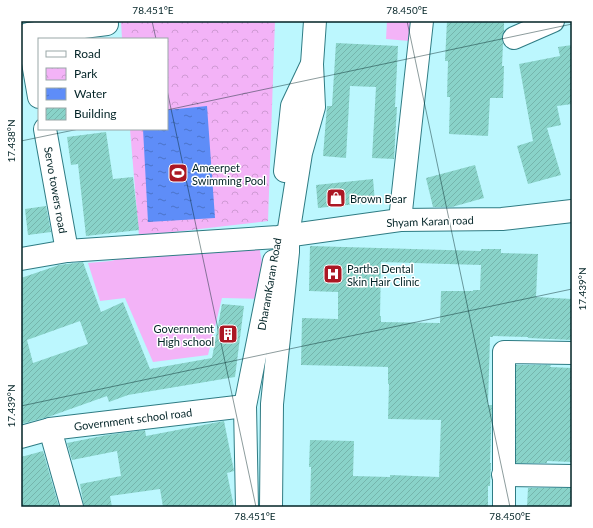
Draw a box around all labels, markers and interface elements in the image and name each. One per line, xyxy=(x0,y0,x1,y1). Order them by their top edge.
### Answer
text: 78.451°E xyxy=(132,4,174,16)
text: 78.450°E xyxy=(386,4,428,16)
legend xyxy=(38,38,168,130)
text: Road xyxy=(74,46,101,61)
text: Park xyxy=(74,66,98,81)
text: Water xyxy=(74,86,107,101)
text: Building xyxy=(74,106,117,121)
text: 17.438°N xyxy=(5,119,17,163)
street label: Servo towers road xyxy=(42,146,70,234)
place label: Ameerpet Swimming Pool xyxy=(192,161,266,187)
sports icon: Ameerpet Swimming Pool xyxy=(167,162,189,184)
shop icon: Brown Bear xyxy=(325,187,347,209)
place label: Brown Bear xyxy=(350,192,407,205)
street label: Shyam Karan road xyxy=(386,213,474,229)
street label: DharamKaran Road xyxy=(254,237,284,331)
place label: Partha Dental Skin Hair Clinic xyxy=(347,262,420,288)
hospital icon: Partha Dental Skin Hair Clinic xyxy=(322,263,344,285)
text: 17.439°N xyxy=(576,267,588,311)
place label: Government High school xyxy=(154,322,214,348)
building icon: Government High school xyxy=(217,323,239,345)
text: 17.439°N xyxy=(5,384,17,428)
street label: Government school road xyxy=(73,405,193,433)
text: 78.451°E xyxy=(234,510,276,522)
text: 78.450°E xyxy=(489,510,531,522)

